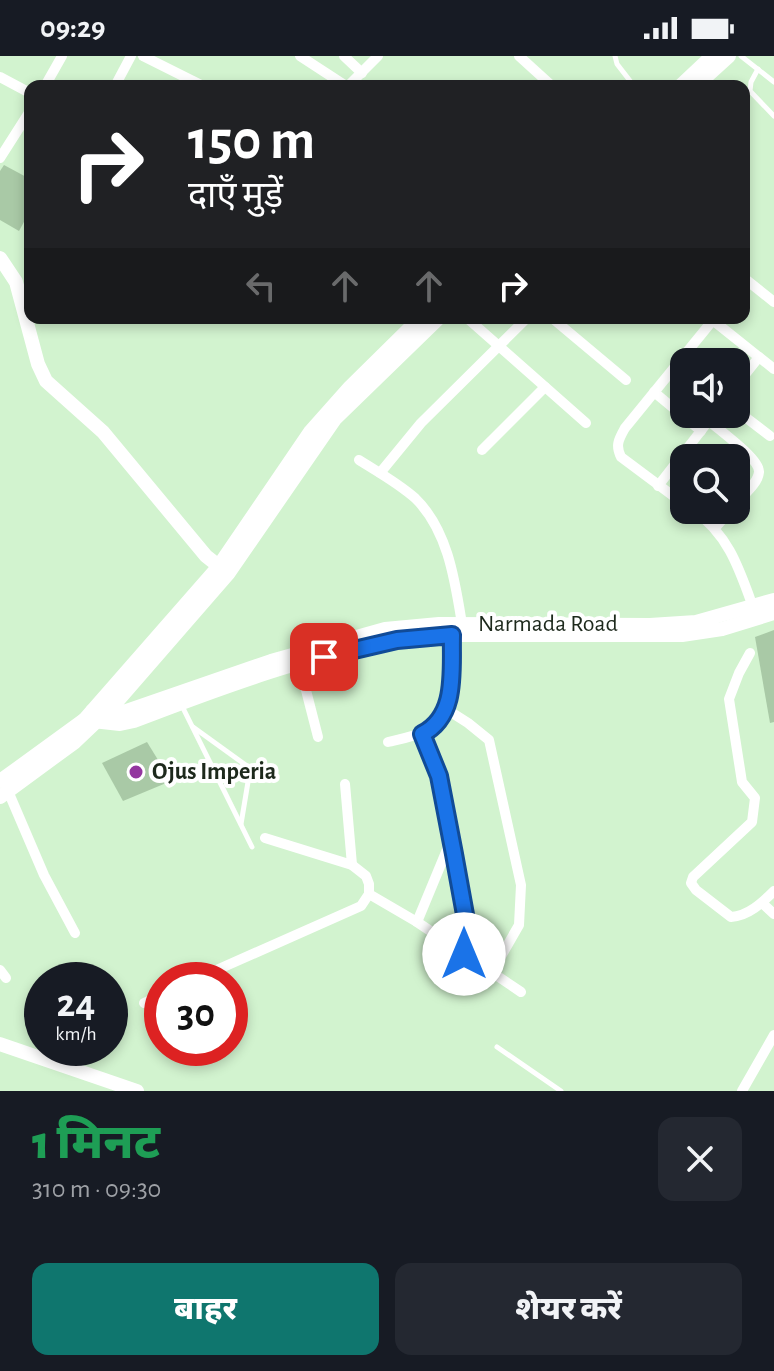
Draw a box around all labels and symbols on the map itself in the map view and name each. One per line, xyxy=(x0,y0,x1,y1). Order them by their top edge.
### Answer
street label: Narmada Road xyxy=(478,612,618,636)
pin xyxy=(290,623,358,691)
place label: Ojus Imperia xyxy=(152,760,276,784)
marker: Ojus Imperia xyxy=(127,763,145,781)
position arrow xyxy=(422,912,506,996)
speed limit sign: 30 xyxy=(144,962,248,1066)

